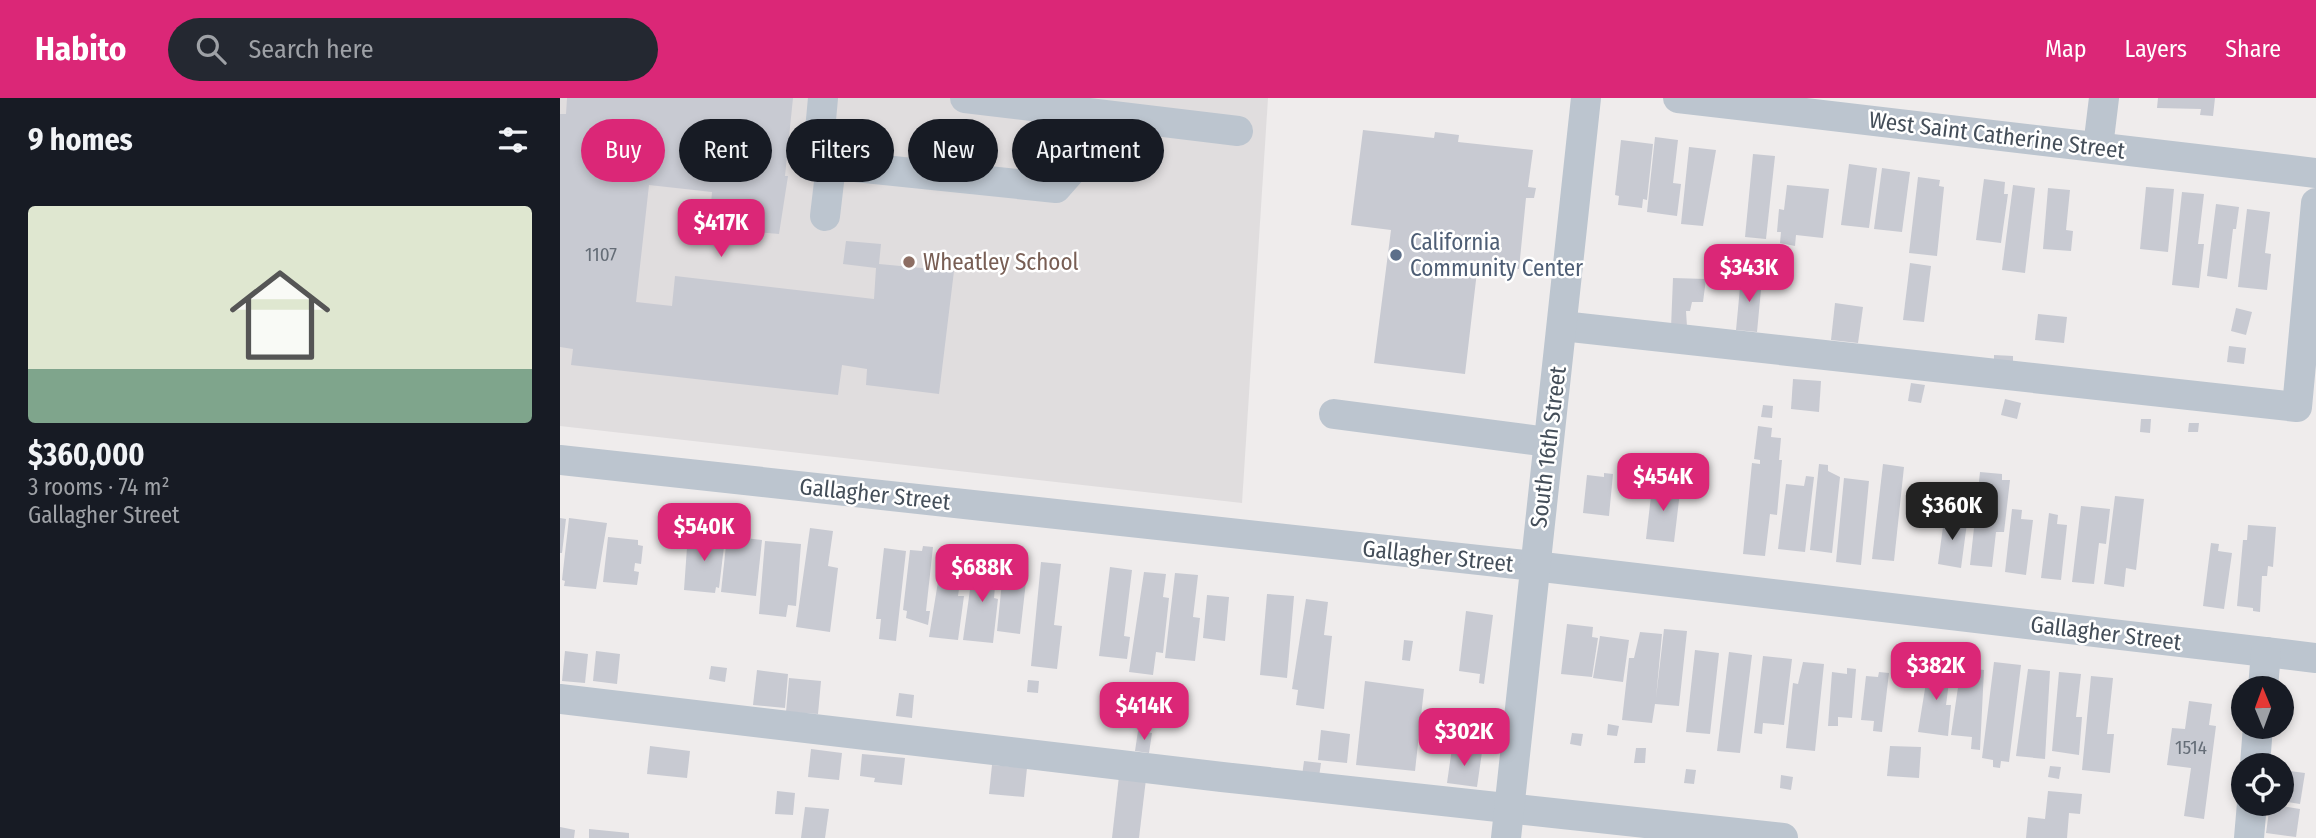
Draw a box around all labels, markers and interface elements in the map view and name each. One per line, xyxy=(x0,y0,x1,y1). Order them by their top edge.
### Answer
search box xyxy=(168,18,658,81)
text: Habito xyxy=(35,29,126,69)
icon: search xyxy=(192,30,230,68)
text: Search here xyxy=(248,34,374,65)
text: Map xyxy=(2045,35,2087,63)
text: Layers xyxy=(2125,35,2187,63)
text: Share xyxy=(2225,35,2281,63)
street label: West Saint Catherine Street xyxy=(1867,105,2127,165)
chip: Buy xyxy=(581,119,665,182)
chip: Rent xyxy=(679,119,772,182)
chip: Filters xyxy=(786,119,894,182)
chip: New xyxy=(908,119,998,182)
chip: Apartment xyxy=(1012,119,1164,182)
icon: filters xyxy=(494,121,532,159)
text: 9 homes xyxy=(28,122,133,158)
pin: $417K xyxy=(672,200,770,259)
text: $417K xyxy=(694,208,748,236)
place label: California Community Center xyxy=(1410,228,1583,282)
house number: 1107 xyxy=(585,243,617,266)
pin: $343K xyxy=(1700,244,1798,304)
marker: California Community Center xyxy=(1388,247,1404,263)
place label: Wheatley School xyxy=(923,248,1079,276)
icon: home xyxy=(217,252,343,378)
text: $343K xyxy=(1720,253,1778,281)
marker: Wheatley School xyxy=(901,254,917,270)
street label: South 16th Street xyxy=(1524,364,1572,529)
text: $360,000 xyxy=(28,437,145,473)
pin: $454K xyxy=(1614,454,1712,513)
text: $454K xyxy=(1633,462,1693,490)
street label: Gallagher Street xyxy=(798,472,952,516)
text: 3 rooms · 74 m² xyxy=(28,473,170,501)
pin: $360K xyxy=(1903,482,2001,542)
text: $360K xyxy=(1922,491,1982,519)
text: Gallagher Street xyxy=(28,501,180,529)
pin: $540K xyxy=(655,504,753,563)
text: $540K xyxy=(674,512,734,540)
street label: Gallagher Street xyxy=(1361,534,1515,578)
pin: $688K xyxy=(933,545,1031,604)
text: $688K xyxy=(951,553,1013,581)
street label: Gallagher Street xyxy=(2029,610,2183,656)
pin: $382K xyxy=(1887,642,1985,702)
text: $382K xyxy=(1907,651,1965,679)
north arrow xyxy=(2231,676,2294,738)
map controls xyxy=(2231,676,2294,816)
pin: $414K xyxy=(1095,682,1193,742)
text: $414K xyxy=(1116,691,1172,719)
pin: $302K xyxy=(1415,708,1513,768)
text: $302K xyxy=(1435,717,1493,745)
house number: 1514 xyxy=(2175,736,2207,759)
button: locate xyxy=(2231,753,2294,816)

